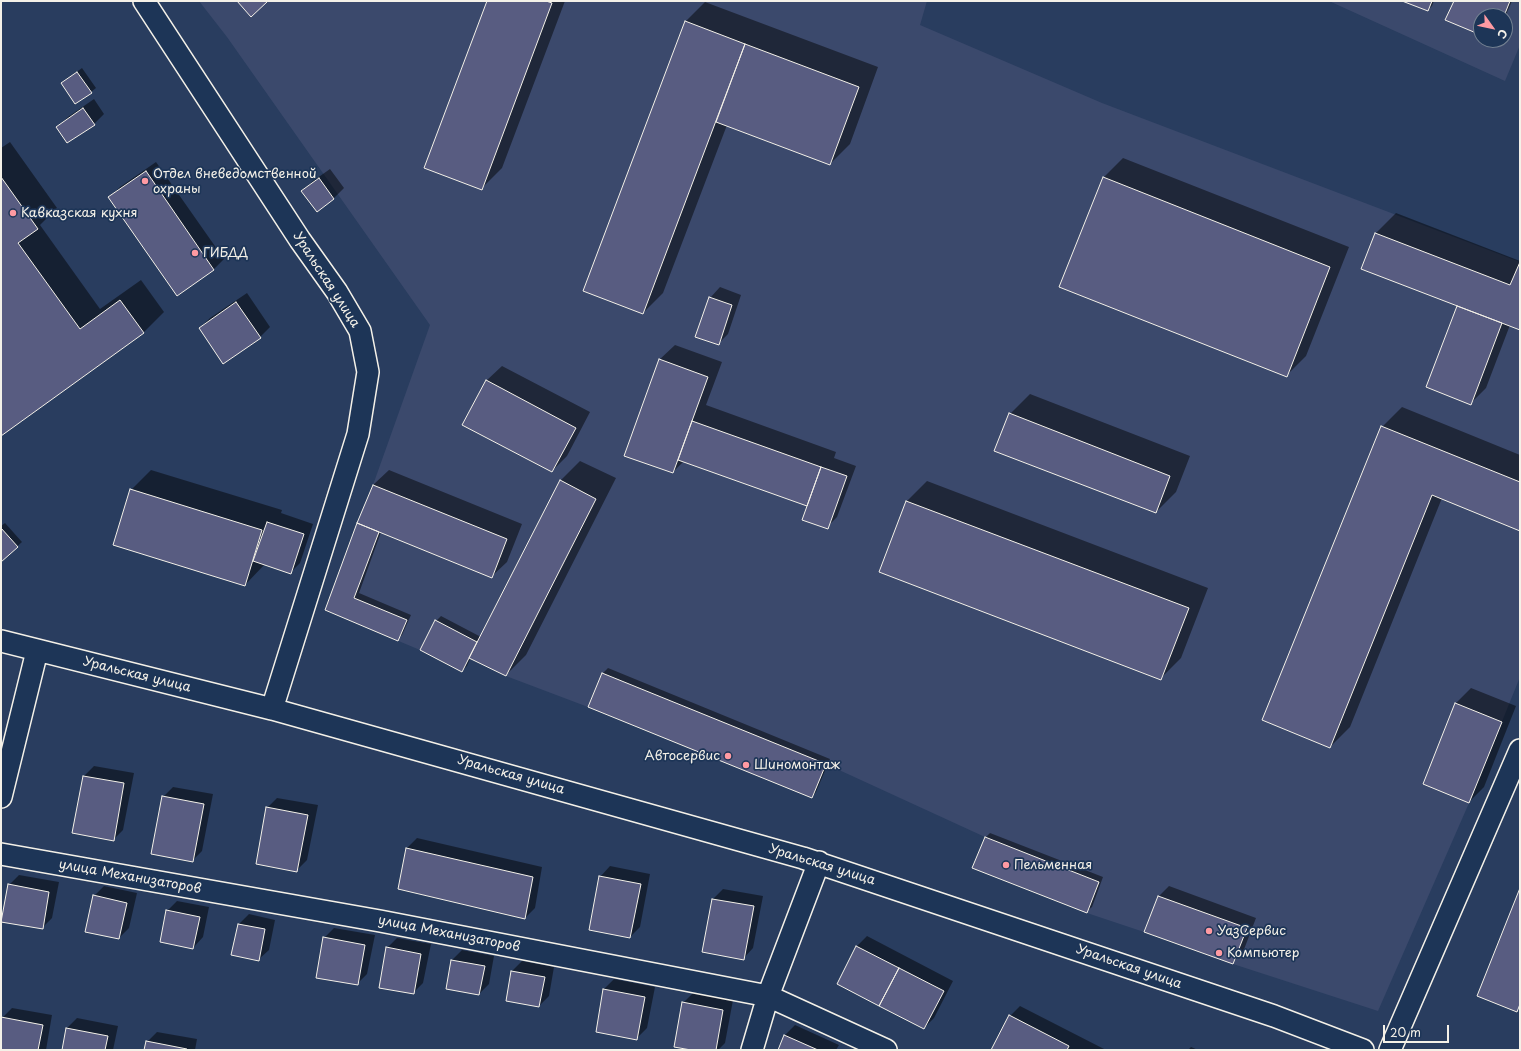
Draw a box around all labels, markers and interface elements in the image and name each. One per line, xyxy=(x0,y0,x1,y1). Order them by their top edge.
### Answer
north arrow xyxy=(1473,8,1513,48)
text: С xyxy=(1493,26,1512,42)
place label: Отдел вневедомственной охраны xyxy=(153,166,317,197)
marker: Отдел вневедомственной охраны xyxy=(140,176,150,186)
place label: Кавказская кухня xyxy=(21,205,138,221)
marker: Кавказская кухня xyxy=(8,208,18,218)
street label: Уральская улица xyxy=(289,229,363,331)
place label: ГИБДД xyxy=(203,245,248,261)
marker: ГИБДД xyxy=(190,248,200,258)
street label: Уральская улица xyxy=(81,654,193,696)
place label: Автосервис xyxy=(644,748,720,764)
marker: Автосервис xyxy=(723,751,733,761)
street label: Уральская улица xyxy=(456,752,566,798)
place label: Шиномонтаж xyxy=(754,757,840,773)
marker: Шиномонтаж xyxy=(741,760,751,770)
street label: Уральская улица xyxy=(767,841,877,889)
street label: улица Механизаторов xyxy=(58,857,202,897)
place label: Пельменная xyxy=(1014,857,1092,873)
marker: Пельменная xyxy=(1001,860,1011,870)
street label: улица Механизаторов xyxy=(377,913,521,955)
place label: УазСервис xyxy=(1217,923,1286,939)
marker: УазСервис xyxy=(1204,926,1214,936)
street label: Уральская улица xyxy=(1074,942,1184,992)
place label: Компьютер xyxy=(1227,945,1299,961)
marker: Компьютер xyxy=(1214,948,1224,958)
scale bar xyxy=(1385,1017,1451,1043)
text: 20 m xyxy=(1390,1023,1421,1041)

